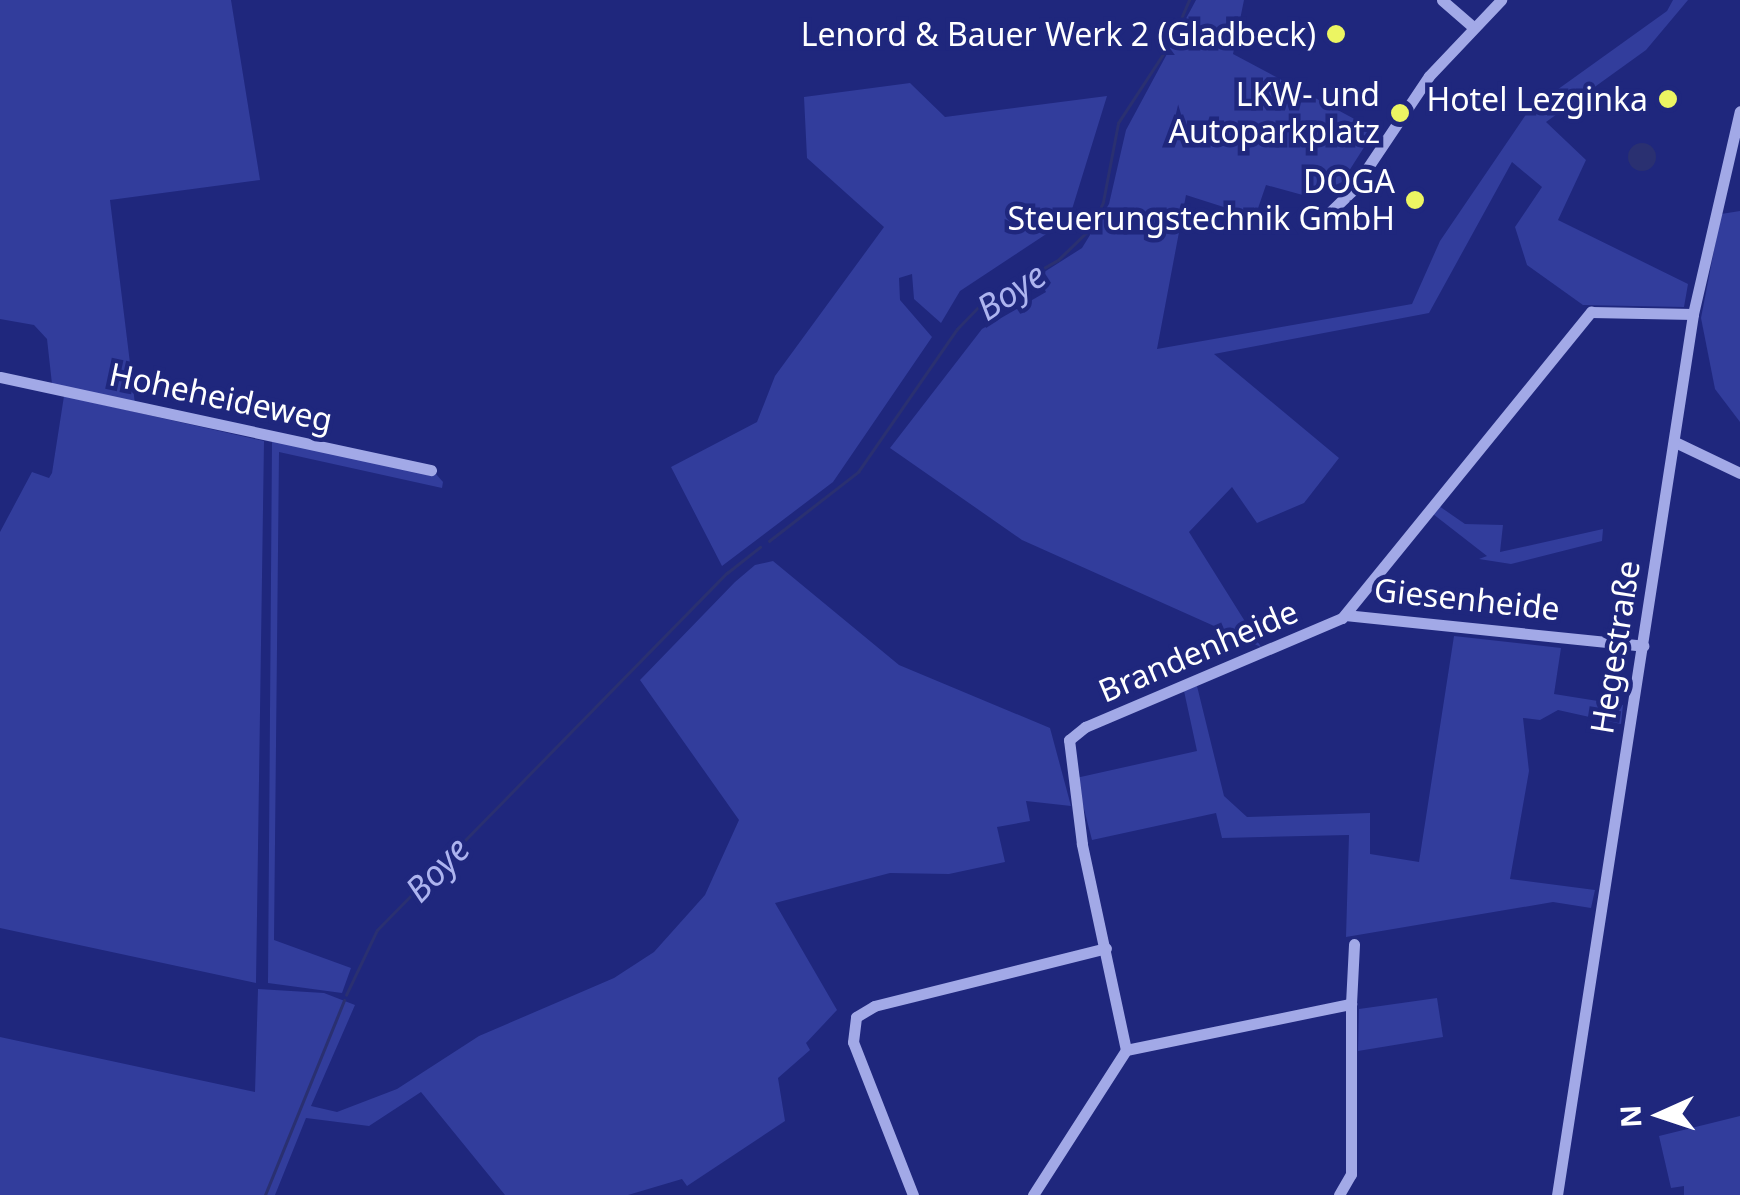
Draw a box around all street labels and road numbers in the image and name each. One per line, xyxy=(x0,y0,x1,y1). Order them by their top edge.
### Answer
street label: Hoheheideweg xyxy=(106,355,336,439)
street label: Hegestraße xyxy=(1582,558,1648,736)
street label: Giesenheide xyxy=(1372,570,1562,628)
street label: Brandenheide xyxy=(1093,592,1303,710)

